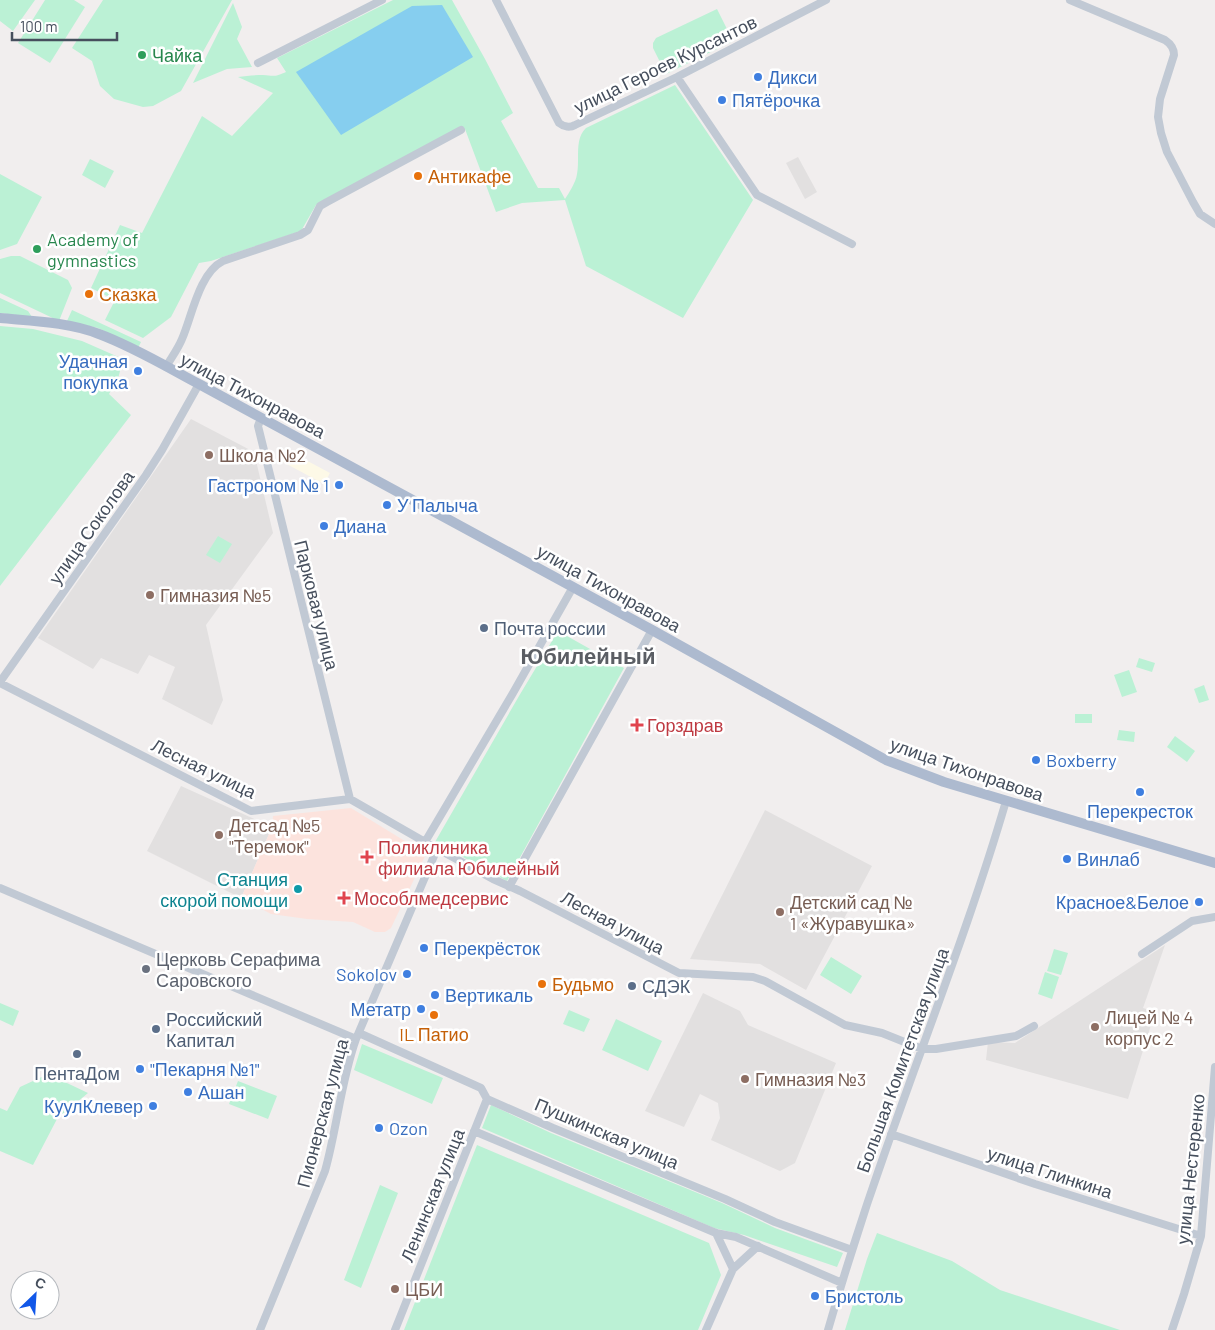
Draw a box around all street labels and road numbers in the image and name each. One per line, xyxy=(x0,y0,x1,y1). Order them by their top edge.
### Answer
street label: улица Героев Курсантов xyxy=(570,10,760,118)
street label: улица Тихонравова xyxy=(177,348,330,443)
street label: улица Соколова xyxy=(44,465,139,588)
street label: Парковая улица xyxy=(290,538,344,673)
street label: улица Тихонравова xyxy=(533,539,686,637)
street label: улица Тихонравова xyxy=(887,732,1048,806)
street label: Лесная улица xyxy=(148,733,261,803)
street label: Лесная улица xyxy=(558,886,669,959)
street label: Большая Комитетская улица xyxy=(851,944,953,1175)
street label: Пионерская улица xyxy=(292,1035,353,1190)
street label: Пушкинская улица xyxy=(532,1093,683,1174)
street label: улица Нестеренко xyxy=(1171,1093,1209,1245)
street label: Ленинская улица xyxy=(395,1124,469,1265)
street label: улица Глинкина xyxy=(985,1141,1116,1203)

